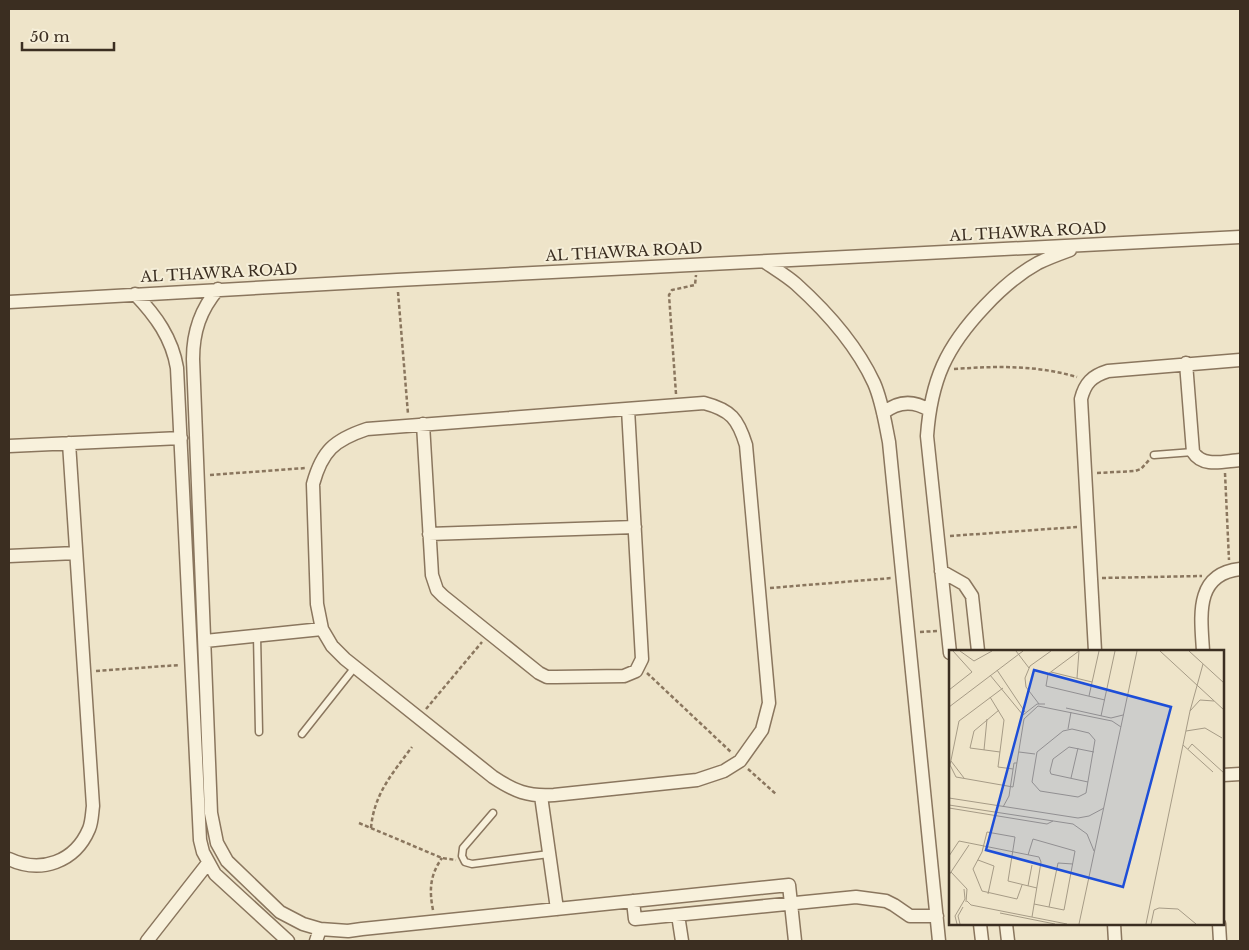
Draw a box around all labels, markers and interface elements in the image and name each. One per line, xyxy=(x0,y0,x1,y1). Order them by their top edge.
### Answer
scale bar xyxy=(22,20,115,52)
text: 50 m xyxy=(30,27,70,46)
street label: AL THAWRA ROAD xyxy=(948,218,1107,245)
street label: AL THAWRA ROAD xyxy=(544,238,703,265)
street label: AL THAWRA ROAD xyxy=(139,259,298,286)
inset map xyxy=(949,650,1224,925)

